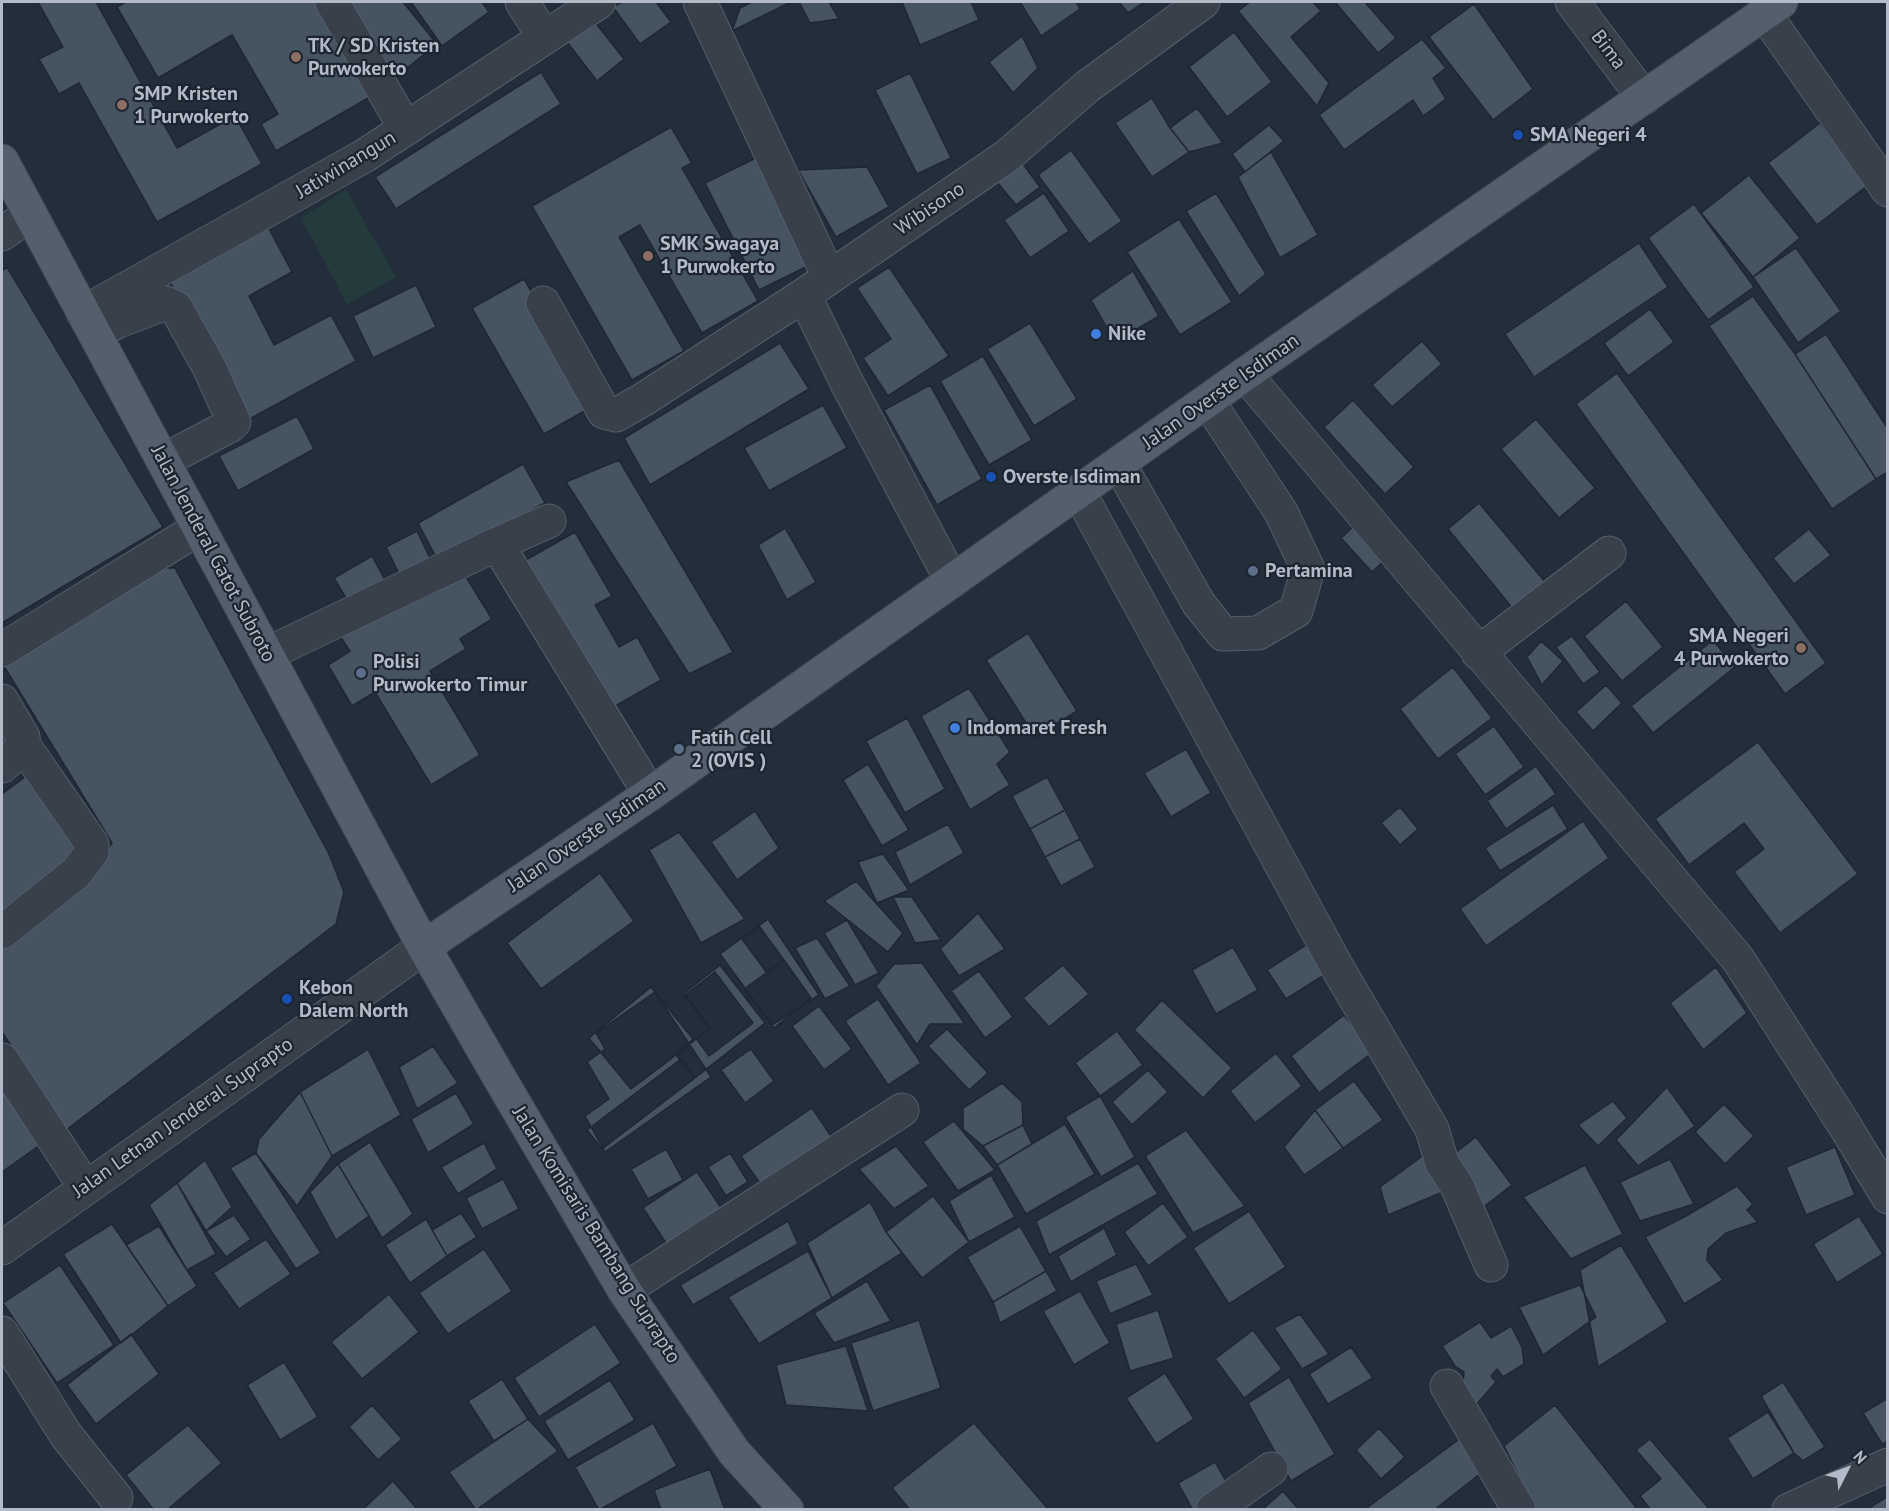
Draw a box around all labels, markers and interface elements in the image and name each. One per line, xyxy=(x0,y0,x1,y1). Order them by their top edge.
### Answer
street label: Bima xyxy=(1585,26,1631,74)
place label: TK / SD Kristen Purwokerto xyxy=(308,34,439,81)
marker: TK / SD Kristen Purwokerto xyxy=(289,50,303,64)
place label: SMP Kristen 1 Purwokerto xyxy=(134,82,249,129)
marker: SMP Kristen 1 Purwokerto xyxy=(115,98,129,112)
place label: SMA Negeri 4 xyxy=(1530,123,1647,147)
street label: Jatiwinangun xyxy=(292,126,400,204)
marker: SMA Negeri 4 xyxy=(1511,128,1525,142)
street label: Wibisono xyxy=(891,177,969,241)
place label: SMK Swagaya 1 Purwokerto xyxy=(660,232,779,279)
marker: SMK Swagaya 1 Purwokerto xyxy=(641,249,655,263)
place label: Nike xyxy=(1108,322,1146,346)
marker: Nike xyxy=(1089,327,1103,341)
street label: Jalan Overste Isdiman xyxy=(1138,329,1304,455)
street label: Jalan Jenderal Gatot Subroto xyxy=(146,441,280,667)
place label: Overste Isdiman xyxy=(1003,465,1141,489)
marker: Overste Isdiman xyxy=(984,470,998,484)
place label: Pertamina xyxy=(1265,559,1353,583)
marker: Pertamina xyxy=(1246,564,1260,578)
place label: SMA Negeri 4 Purwokerto xyxy=(1674,624,1789,671)
marker: SMA Negeri 4 Purwokerto xyxy=(1794,641,1808,655)
place label: Polisi Purwokerto Timur xyxy=(373,650,527,697)
marker: Polisi Purwokerto Timur xyxy=(354,666,368,680)
place label: Indomaret Fresh xyxy=(967,716,1107,740)
marker: Indomaret Fresh xyxy=(948,721,962,735)
place label: Fatih Cell 2 (OVIS ) xyxy=(691,726,772,773)
marker: Fatih Cell 2 (OVIS ) xyxy=(672,742,686,756)
street label: Jalan Overste Isdiman xyxy=(503,774,671,898)
place label: Kebon Dalem North xyxy=(299,976,408,1023)
marker: Kebon Dalem North xyxy=(280,992,294,1006)
street label: Jalan Letnan Jenderal Suprapto xyxy=(68,1033,298,1203)
street label: Jalan Komisaris Bambang Suprapto xyxy=(507,1102,685,1368)
north arrow xyxy=(1817,1439,1877,1499)
text: N xyxy=(1849,1446,1871,1468)

